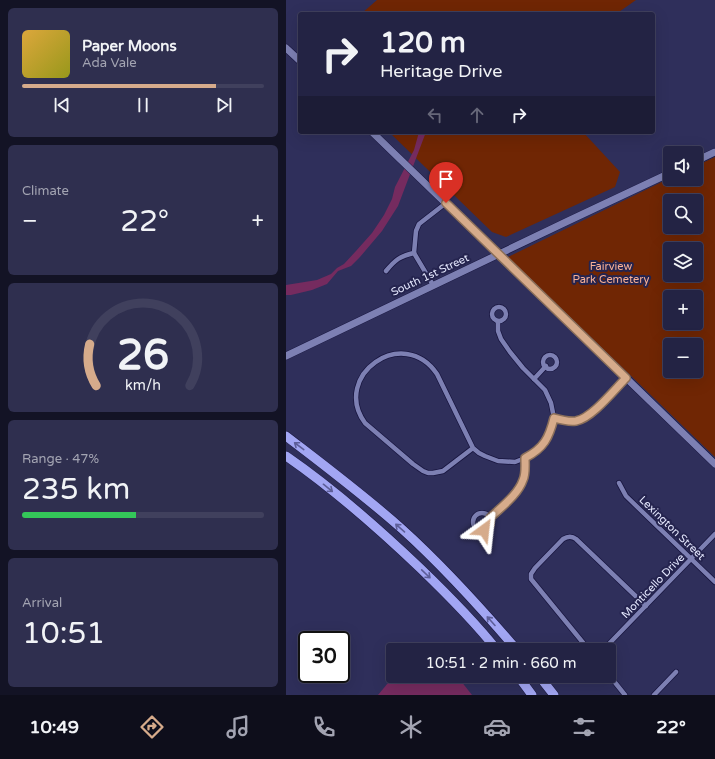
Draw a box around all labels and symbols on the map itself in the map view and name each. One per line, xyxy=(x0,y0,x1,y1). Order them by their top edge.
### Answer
pin xyxy=(429,162,463,203)
street label: South 1st Street xyxy=(389,251,471,299)
park label: Fairview Park Cemetery xyxy=(573,260,650,286)
one-way arrow xyxy=(294,442,305,450)
one-way arrow xyxy=(323,483,334,492)
street label: Lexington Street xyxy=(636,493,708,563)
position arrow xyxy=(463,509,505,551)
one-way arrow xyxy=(395,523,405,532)
street label: Monticello Drive xyxy=(619,551,687,621)
one-way arrow xyxy=(421,569,431,578)
one-way arrow xyxy=(487,616,496,626)
speed limit sign: 30 xyxy=(298,631,350,683)

